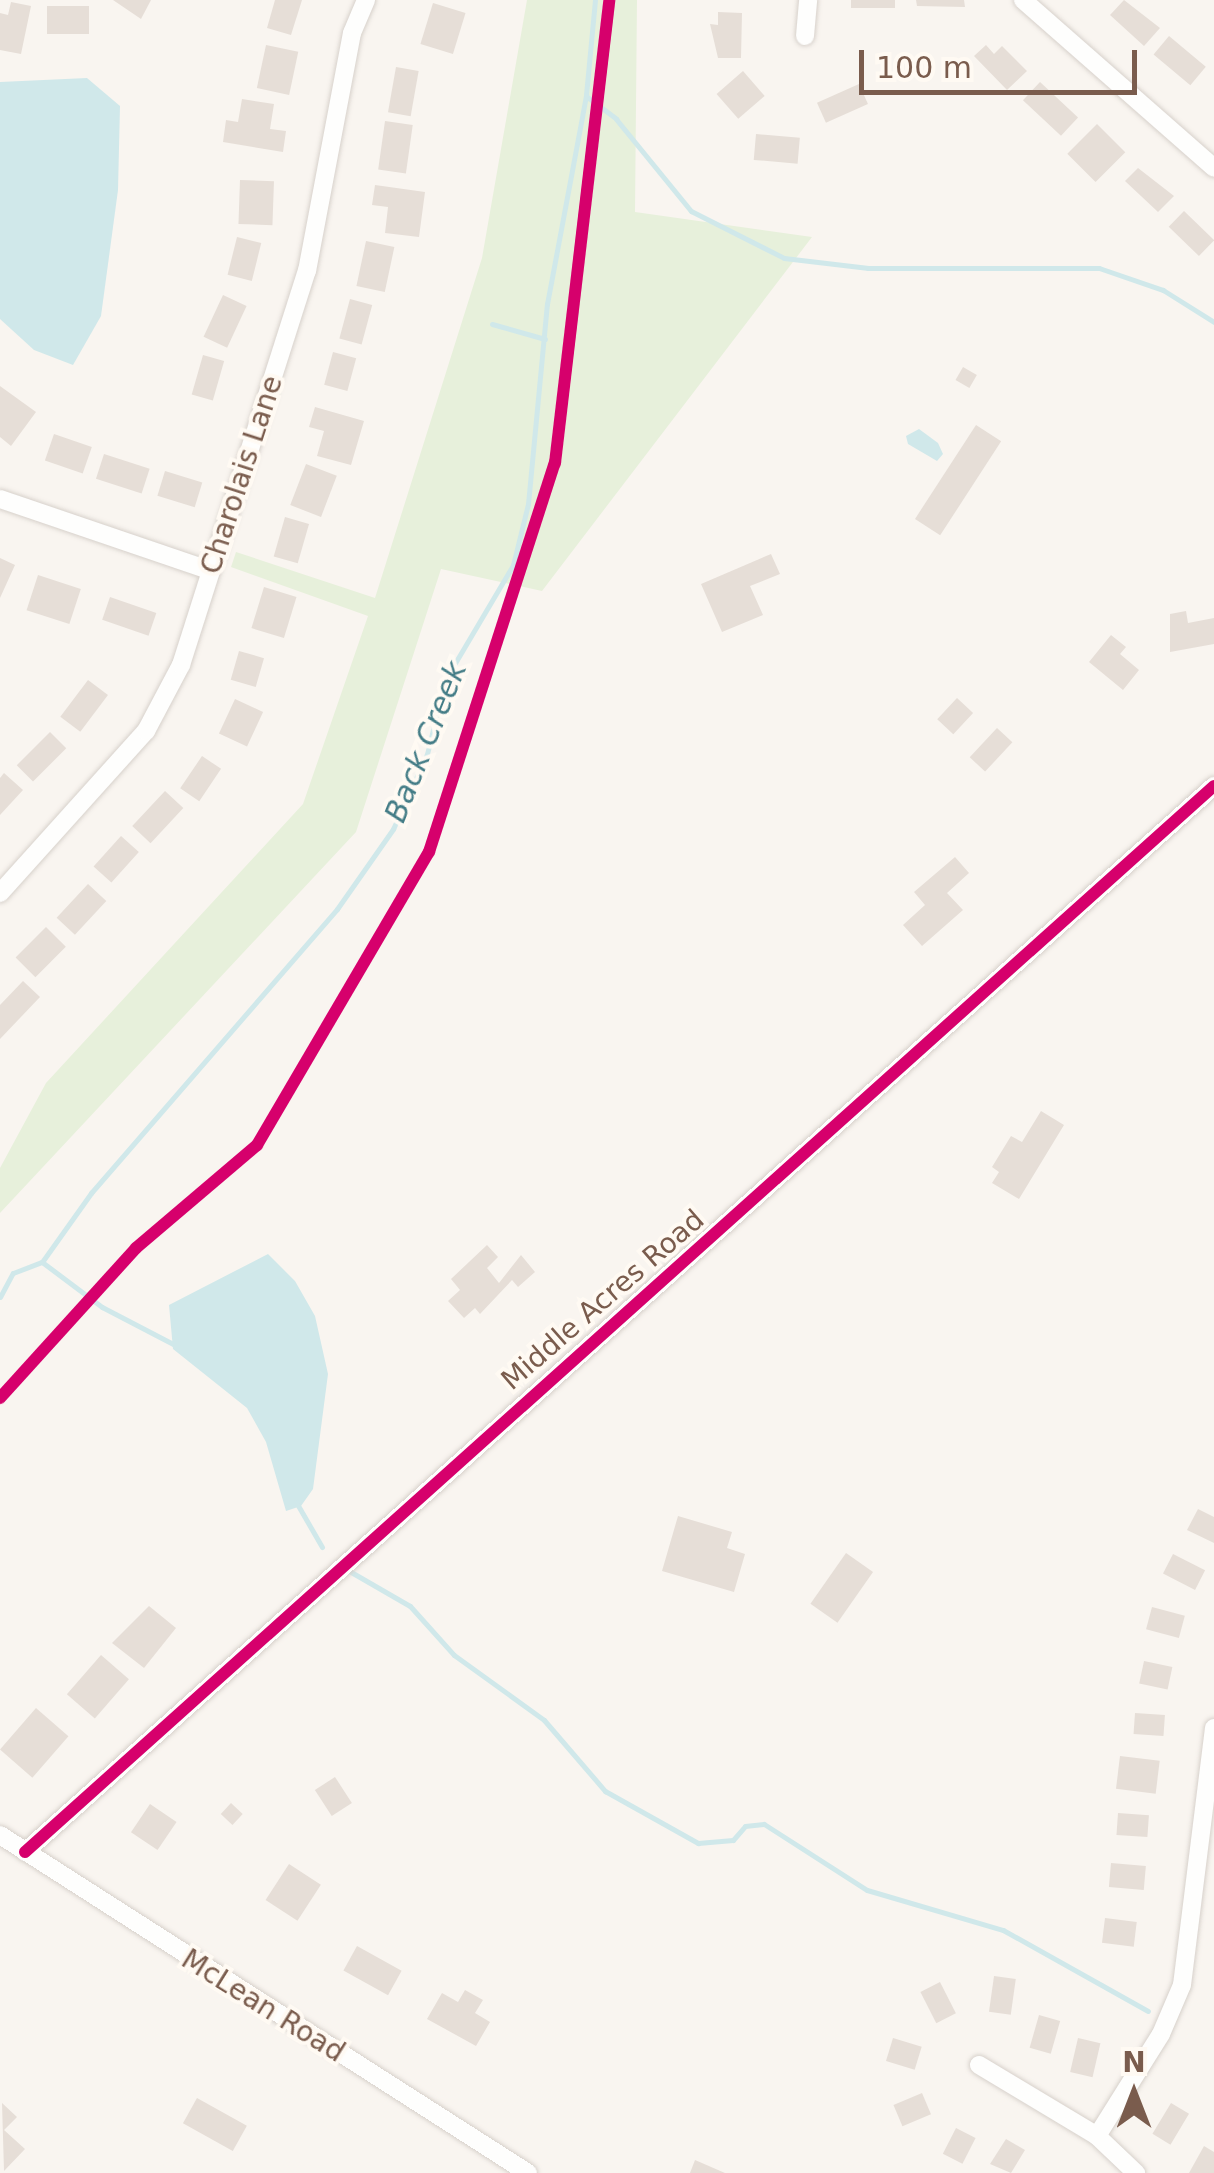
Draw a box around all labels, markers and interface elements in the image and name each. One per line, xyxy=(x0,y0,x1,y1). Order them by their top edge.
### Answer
scale bar xyxy=(864,30,1142,92)
text: 100 m xyxy=(876,50,972,85)
street label: Charolais Lane xyxy=(194,372,290,578)
water label: Back Creek xyxy=(377,656,475,828)
street label: Middle Acres Road xyxy=(495,1203,711,1397)
street label: McLean Road xyxy=(175,1942,351,2070)
north arrow xyxy=(1084,2043,1184,2143)
text: N xyxy=(1122,2046,1146,2079)

